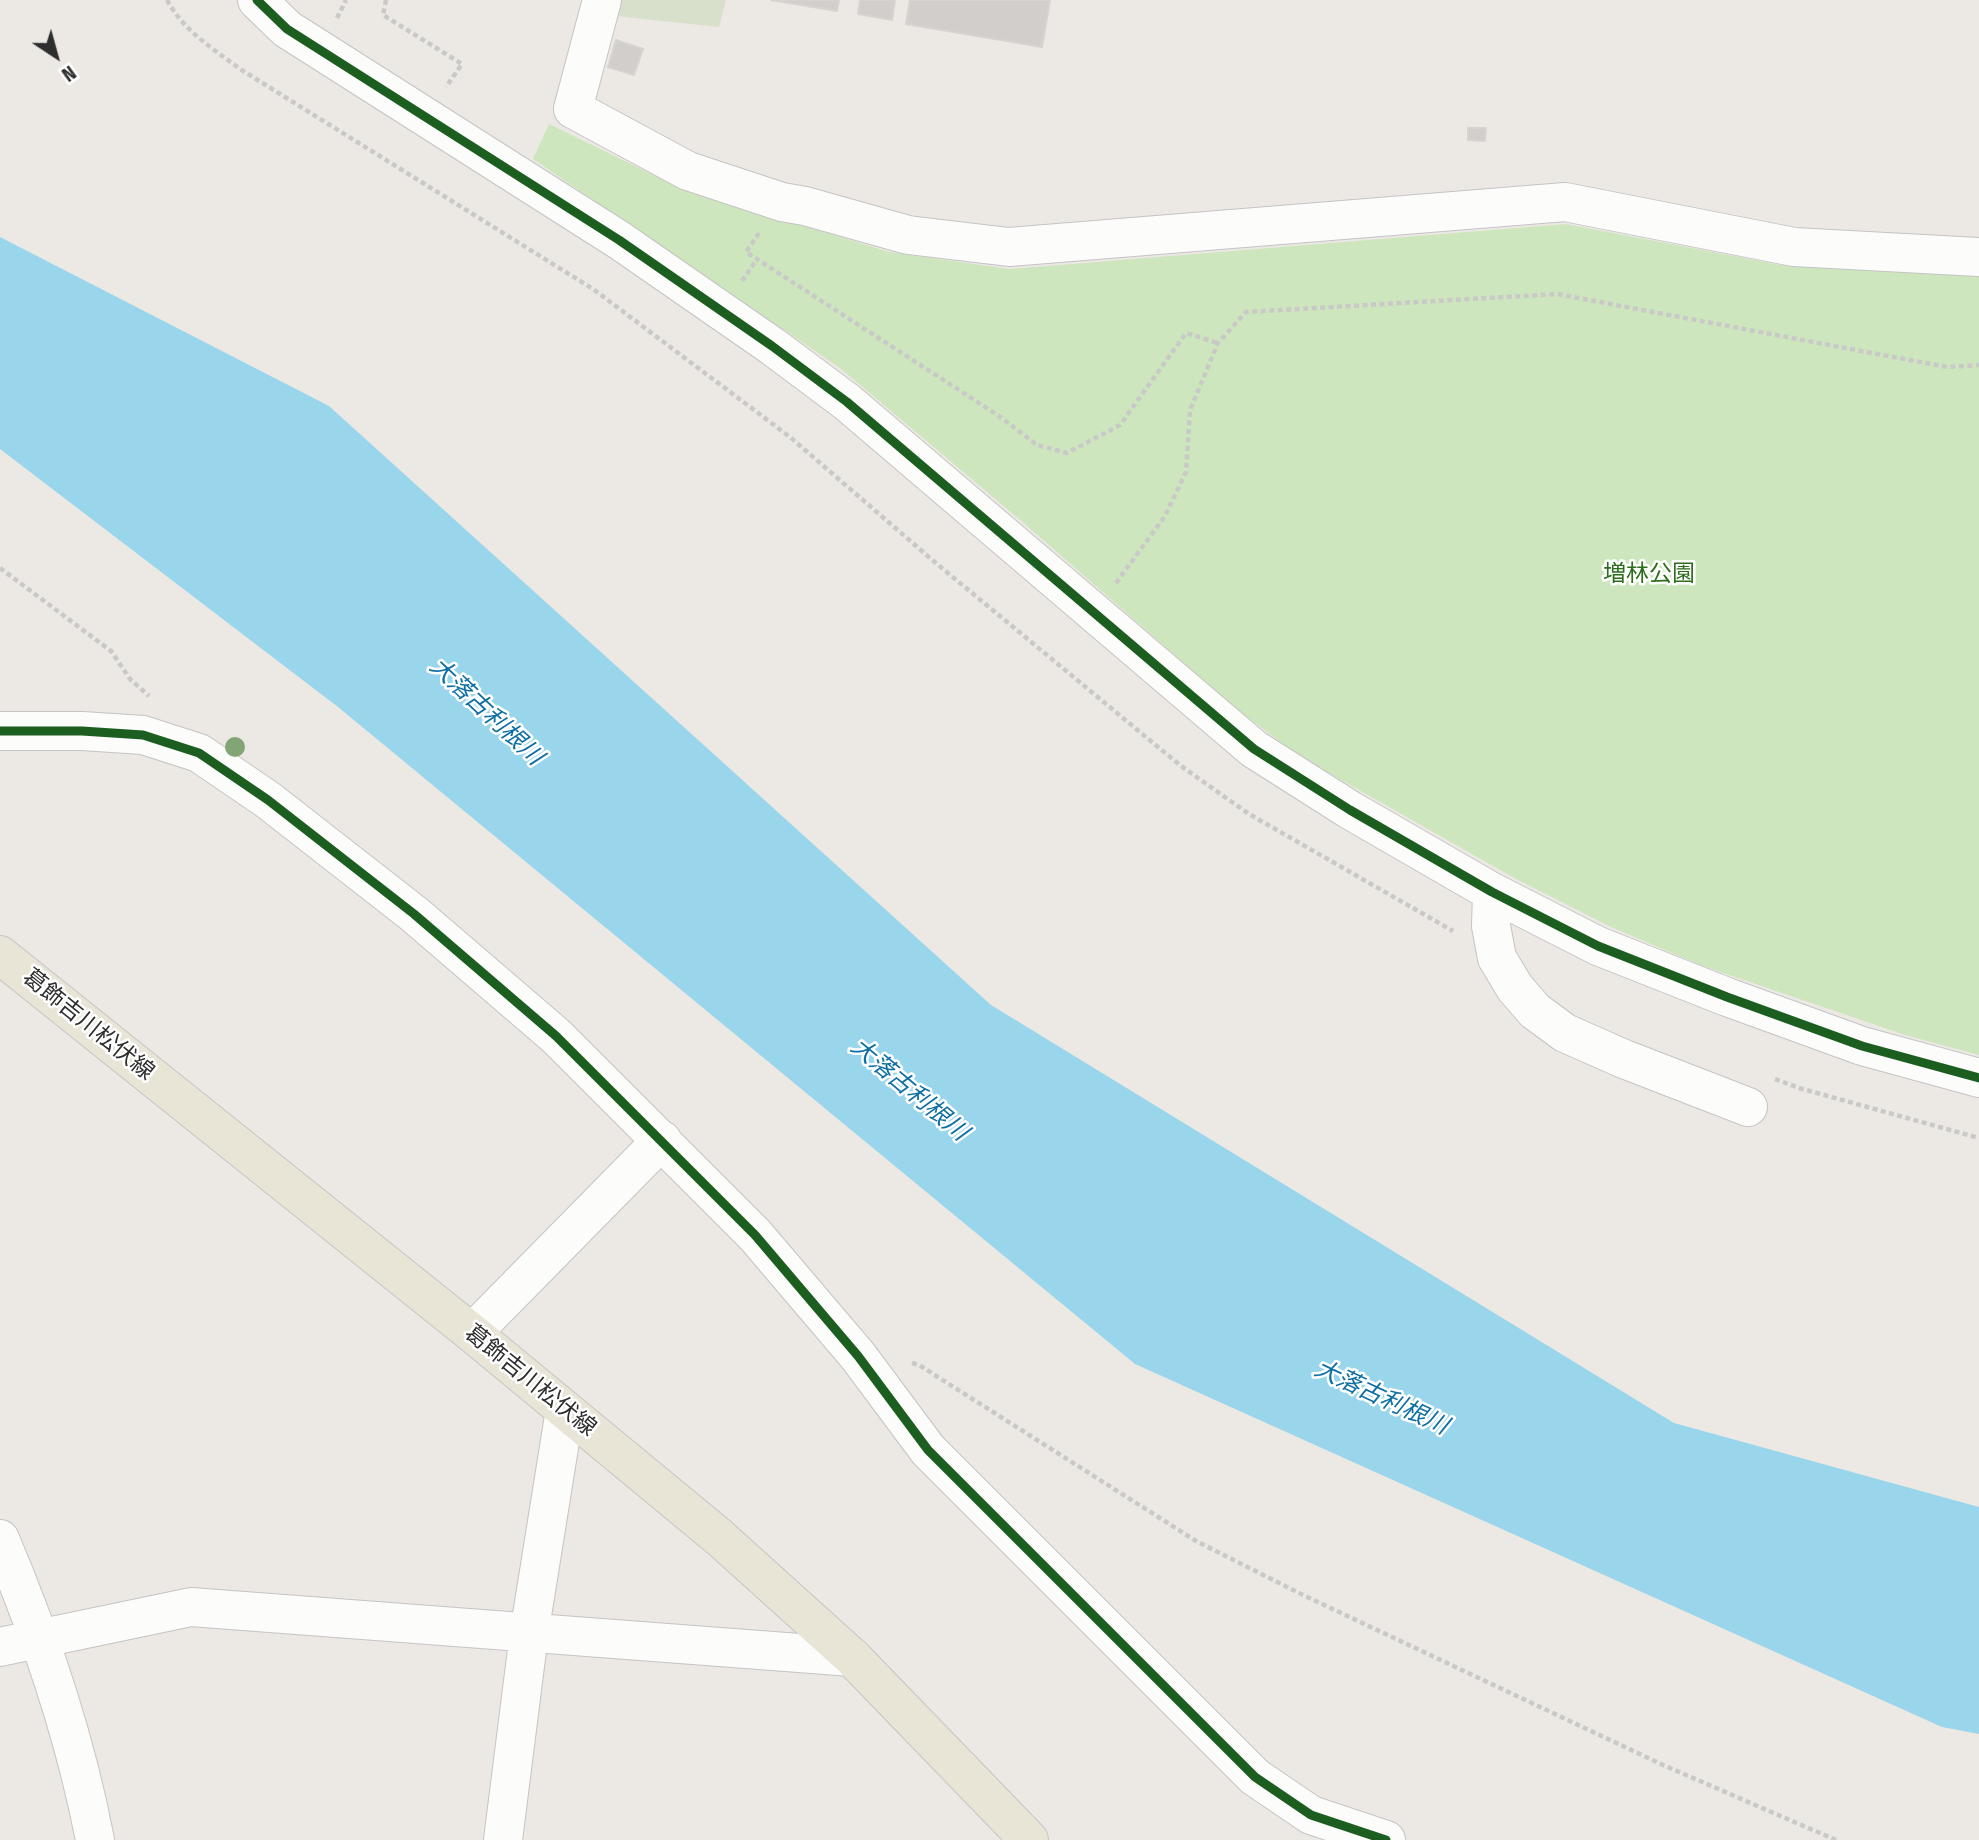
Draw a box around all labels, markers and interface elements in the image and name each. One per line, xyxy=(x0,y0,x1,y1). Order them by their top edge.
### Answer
north arrow xyxy=(21,21,91,91)
text: N xyxy=(57,61,80,86)
park label: 増林公園 xyxy=(1603,561,1695,589)
water label: 大落古利根川 xyxy=(424,652,548,772)
street label: 葛飾吉川松伏線 xyxy=(17,964,159,1086)
water label: 大落古利根川 xyxy=(845,1033,973,1147)
street label: 葛飾吉川松伏線 xyxy=(459,1320,601,1442)
water label: 大落古利根川 xyxy=(1310,1355,1452,1441)

